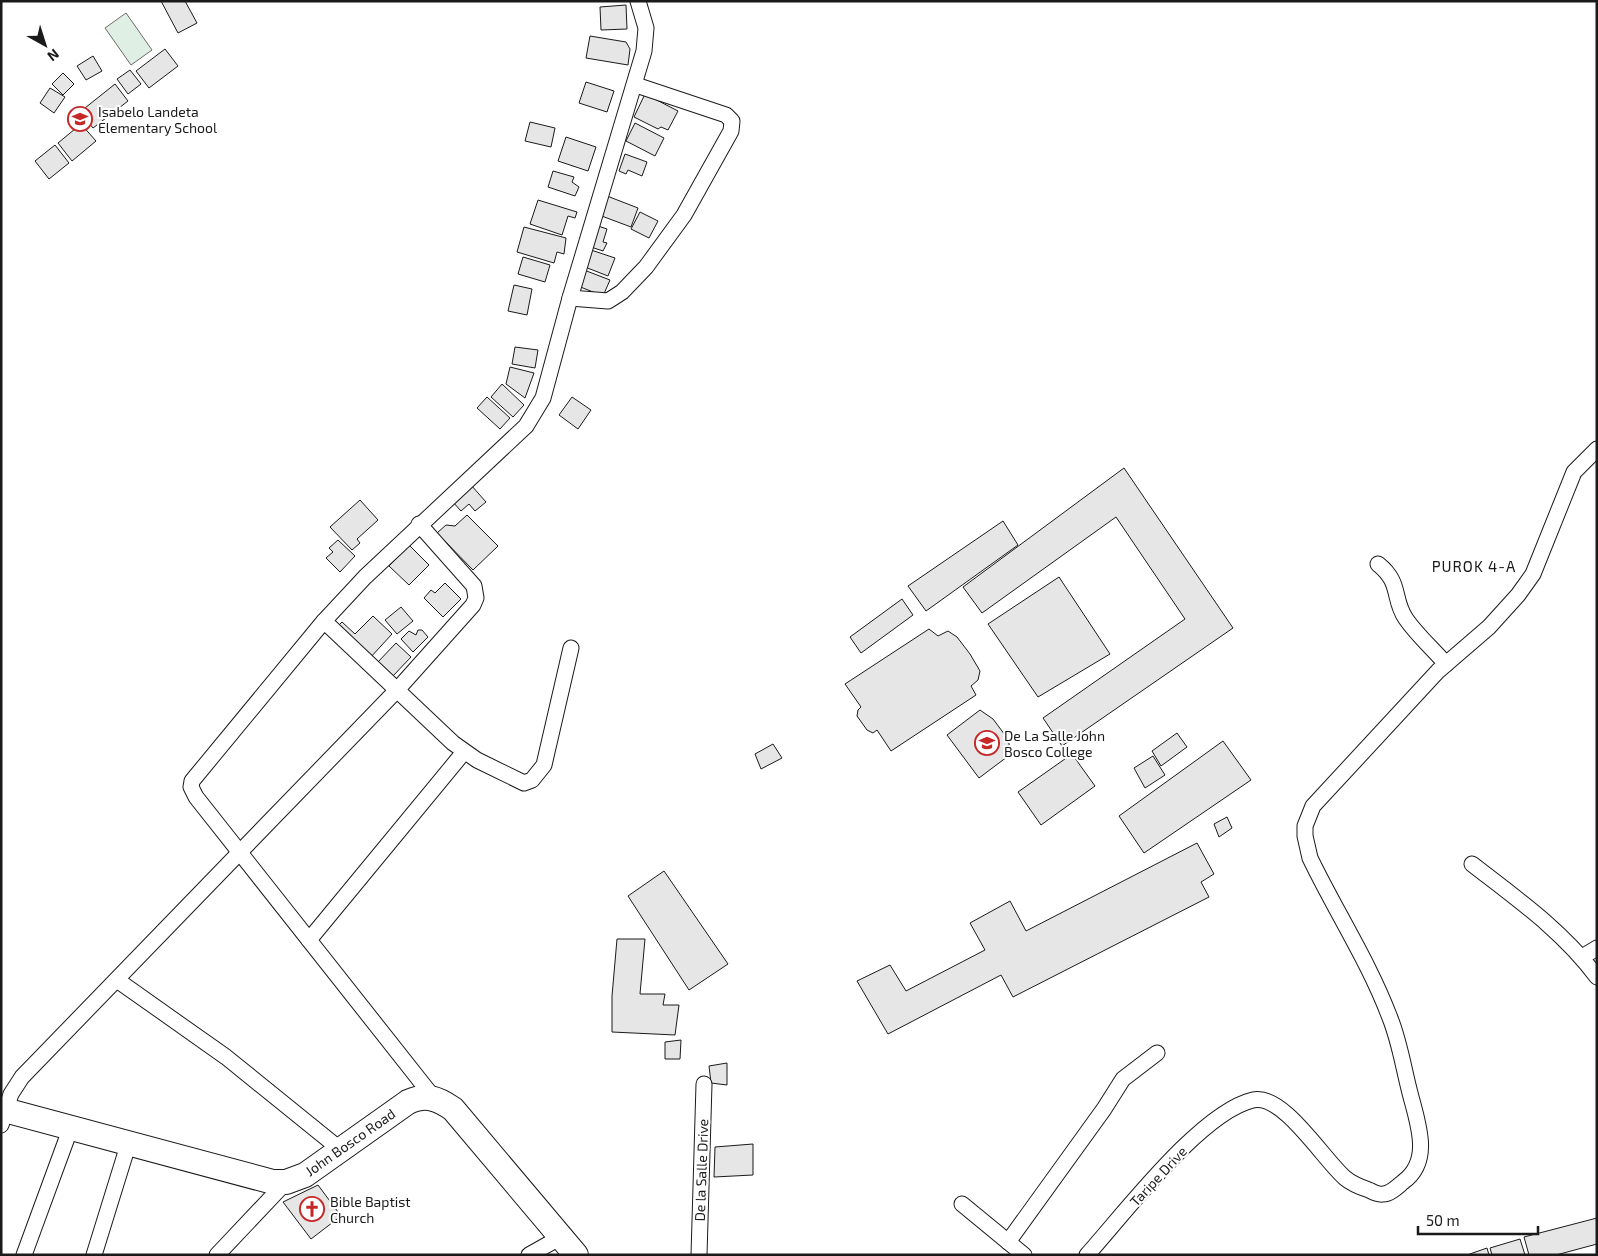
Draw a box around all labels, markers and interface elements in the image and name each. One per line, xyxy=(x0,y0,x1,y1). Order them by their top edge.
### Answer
north arrow xyxy=(20,20,70,70)
text: N xyxy=(44,46,63,65)
place label: Isabelo Landeta Elementary School xyxy=(98,103,218,136)
school or university icon: Isabelo Landeta Elementary School xyxy=(67,106,93,132)
district label: PUROK 4-A xyxy=(1432,557,1516,575)
place label: De La Salle John Bosco College xyxy=(1004,727,1105,760)
school or university icon: De La Salle John Bosco College xyxy=(974,730,1000,756)
street label: John Bosco Road xyxy=(302,1105,398,1179)
street label: De la Salle Drive xyxy=(691,1118,711,1222)
street label: Taripe Drive xyxy=(1126,1143,1190,1209)
place label: Bible Baptist Church xyxy=(330,1193,411,1226)
church icon: Bible Baptist Church xyxy=(299,1196,325,1222)
scale bar xyxy=(1418,1204,1538,1236)
text: 50 m xyxy=(1426,1211,1460,1229)

